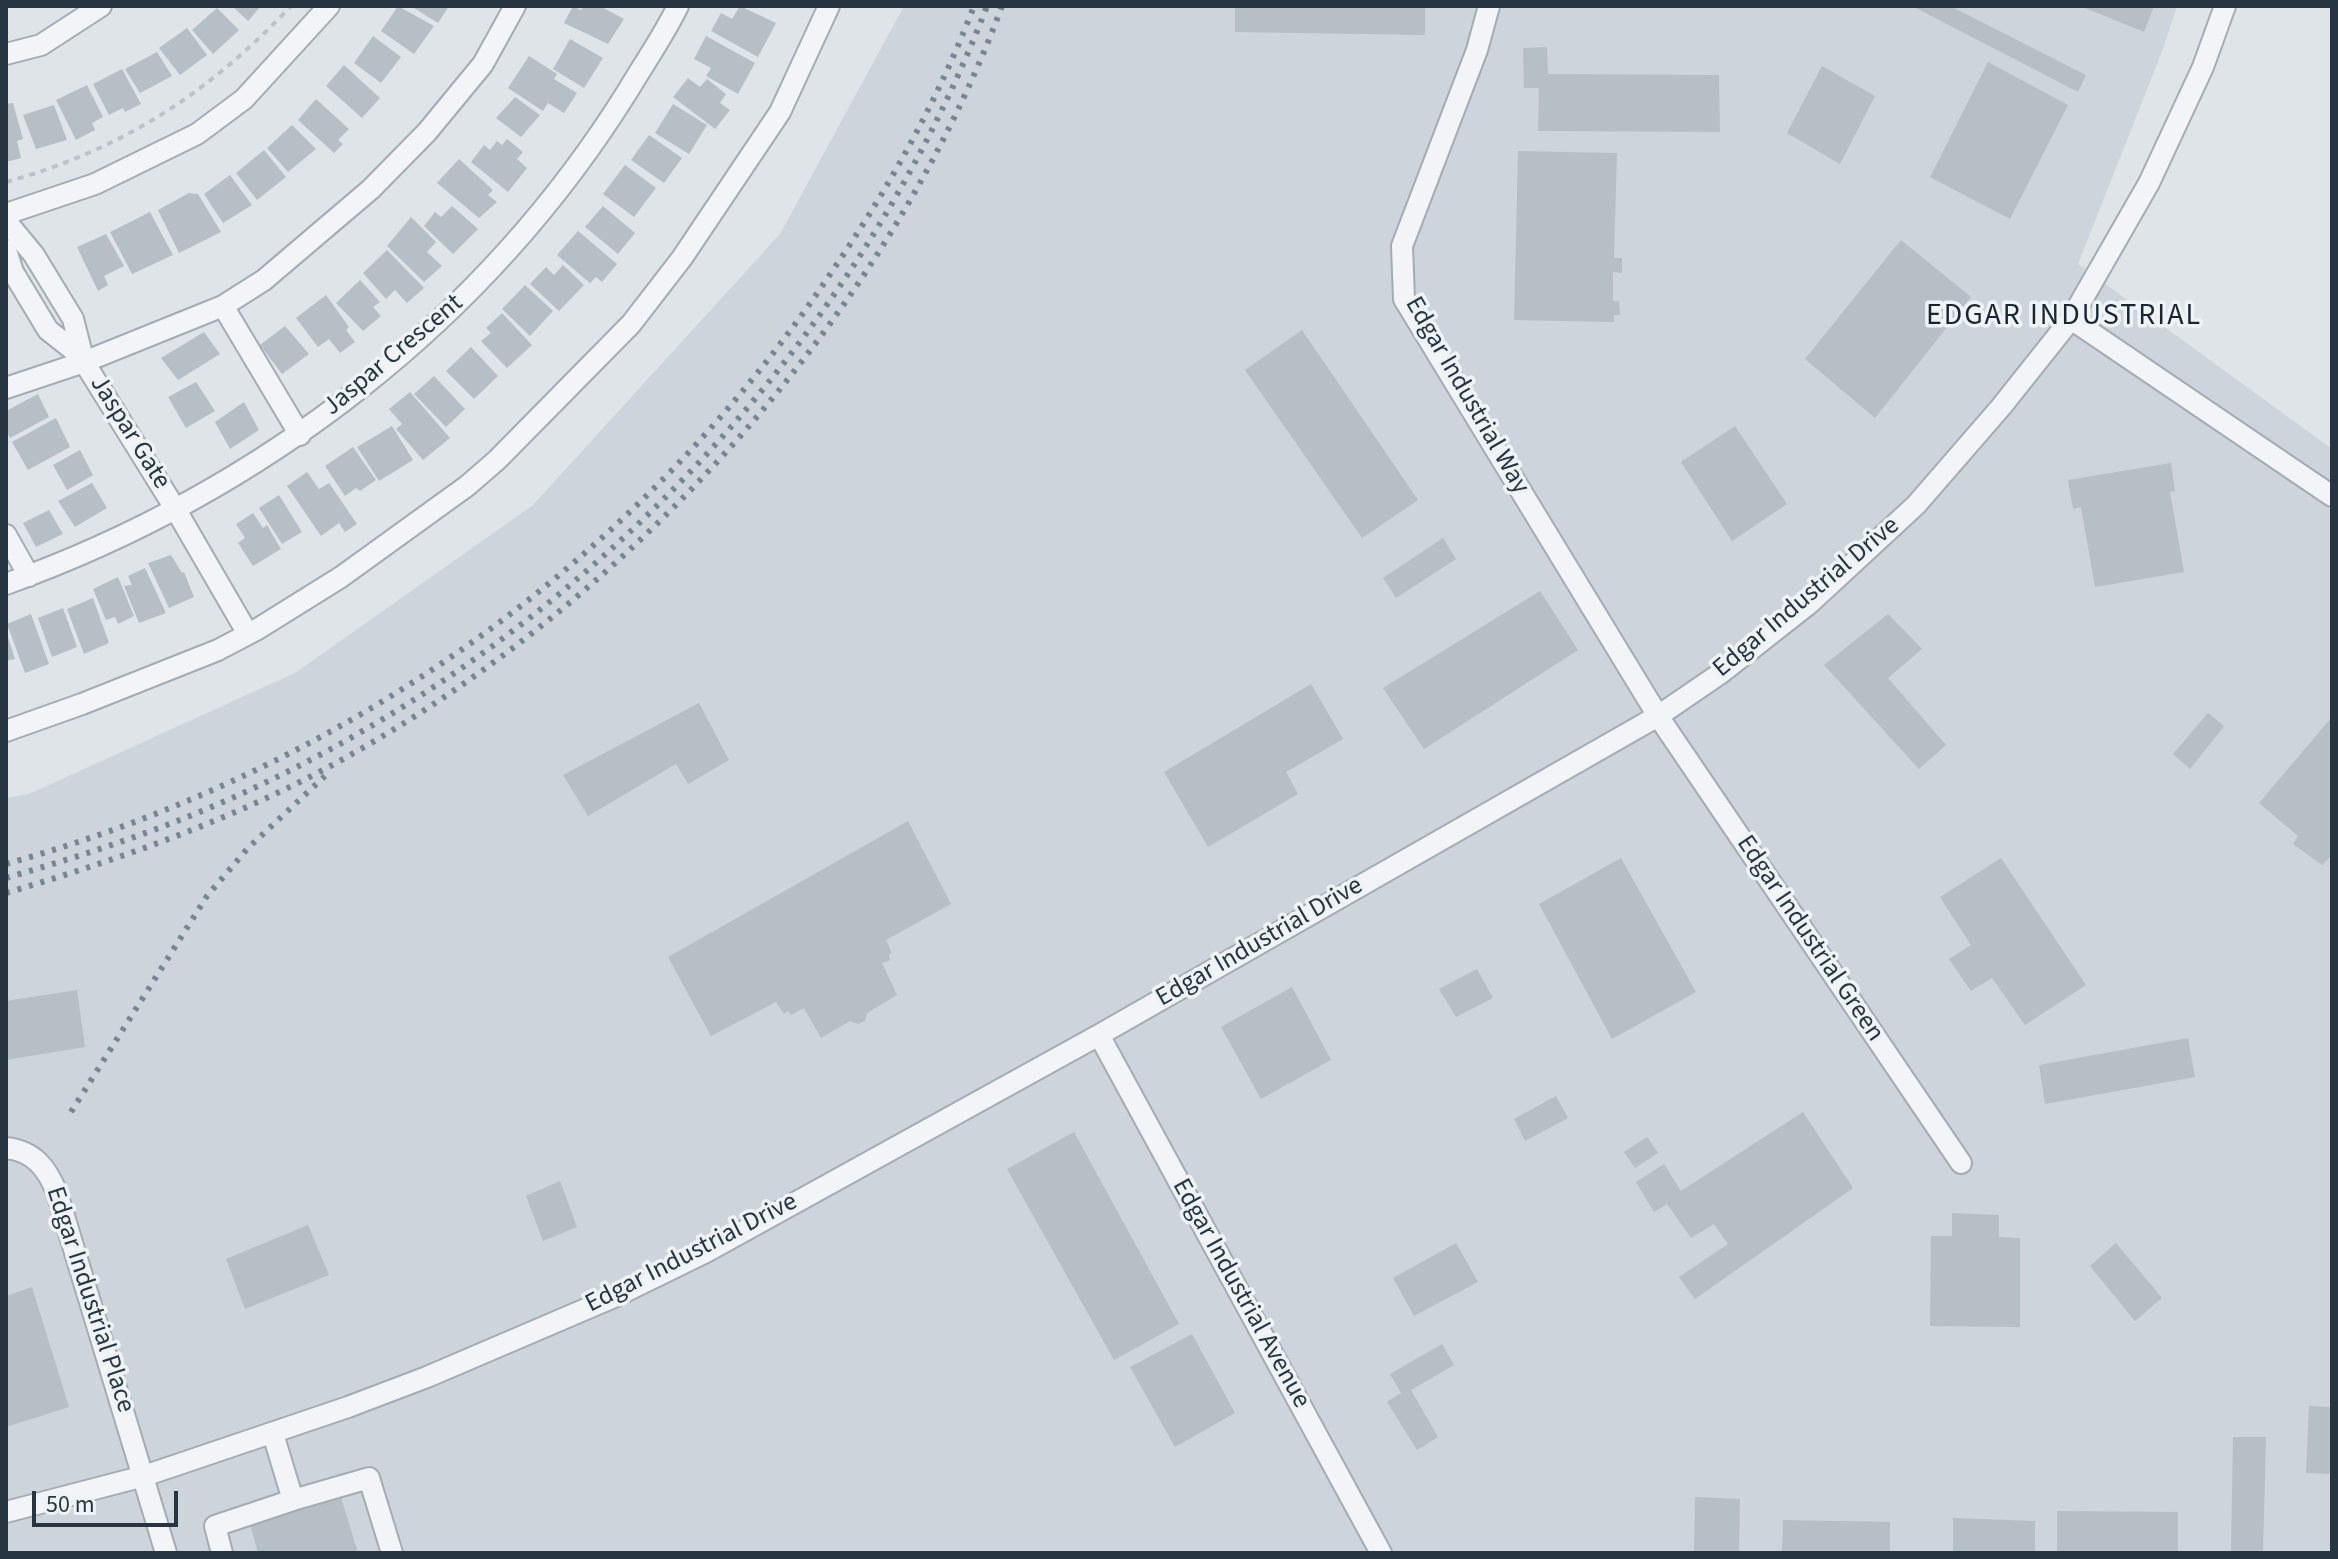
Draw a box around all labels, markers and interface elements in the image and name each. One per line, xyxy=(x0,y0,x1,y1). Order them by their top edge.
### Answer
street label: Jaspar Crescent xyxy=(318,289,470,423)
street label: Edgar Industrial Way xyxy=(1397,292,1535,500)
district label: EDGAR INDUSTRIAL xyxy=(1926,299,2202,335)
street label: Jaspar Gate xyxy=(82,370,176,496)
street label: Edgar Industrial Drive xyxy=(1708,511,1906,685)
street label: Edgar Industrial Green xyxy=(1728,830,1890,1048)
street label: Edgar Industrial Drive xyxy=(1151,871,1369,1015)
street label: Edgar Industrial Avenue xyxy=(1164,1174,1316,1414)
street label: Edgar Industrial Place xyxy=(38,1183,140,1417)
street label: Edgar Industrial Drive xyxy=(581,1187,803,1321)
scale bar xyxy=(36,1475,182,1525)
text: 50 m xyxy=(46,1487,95,1522)

